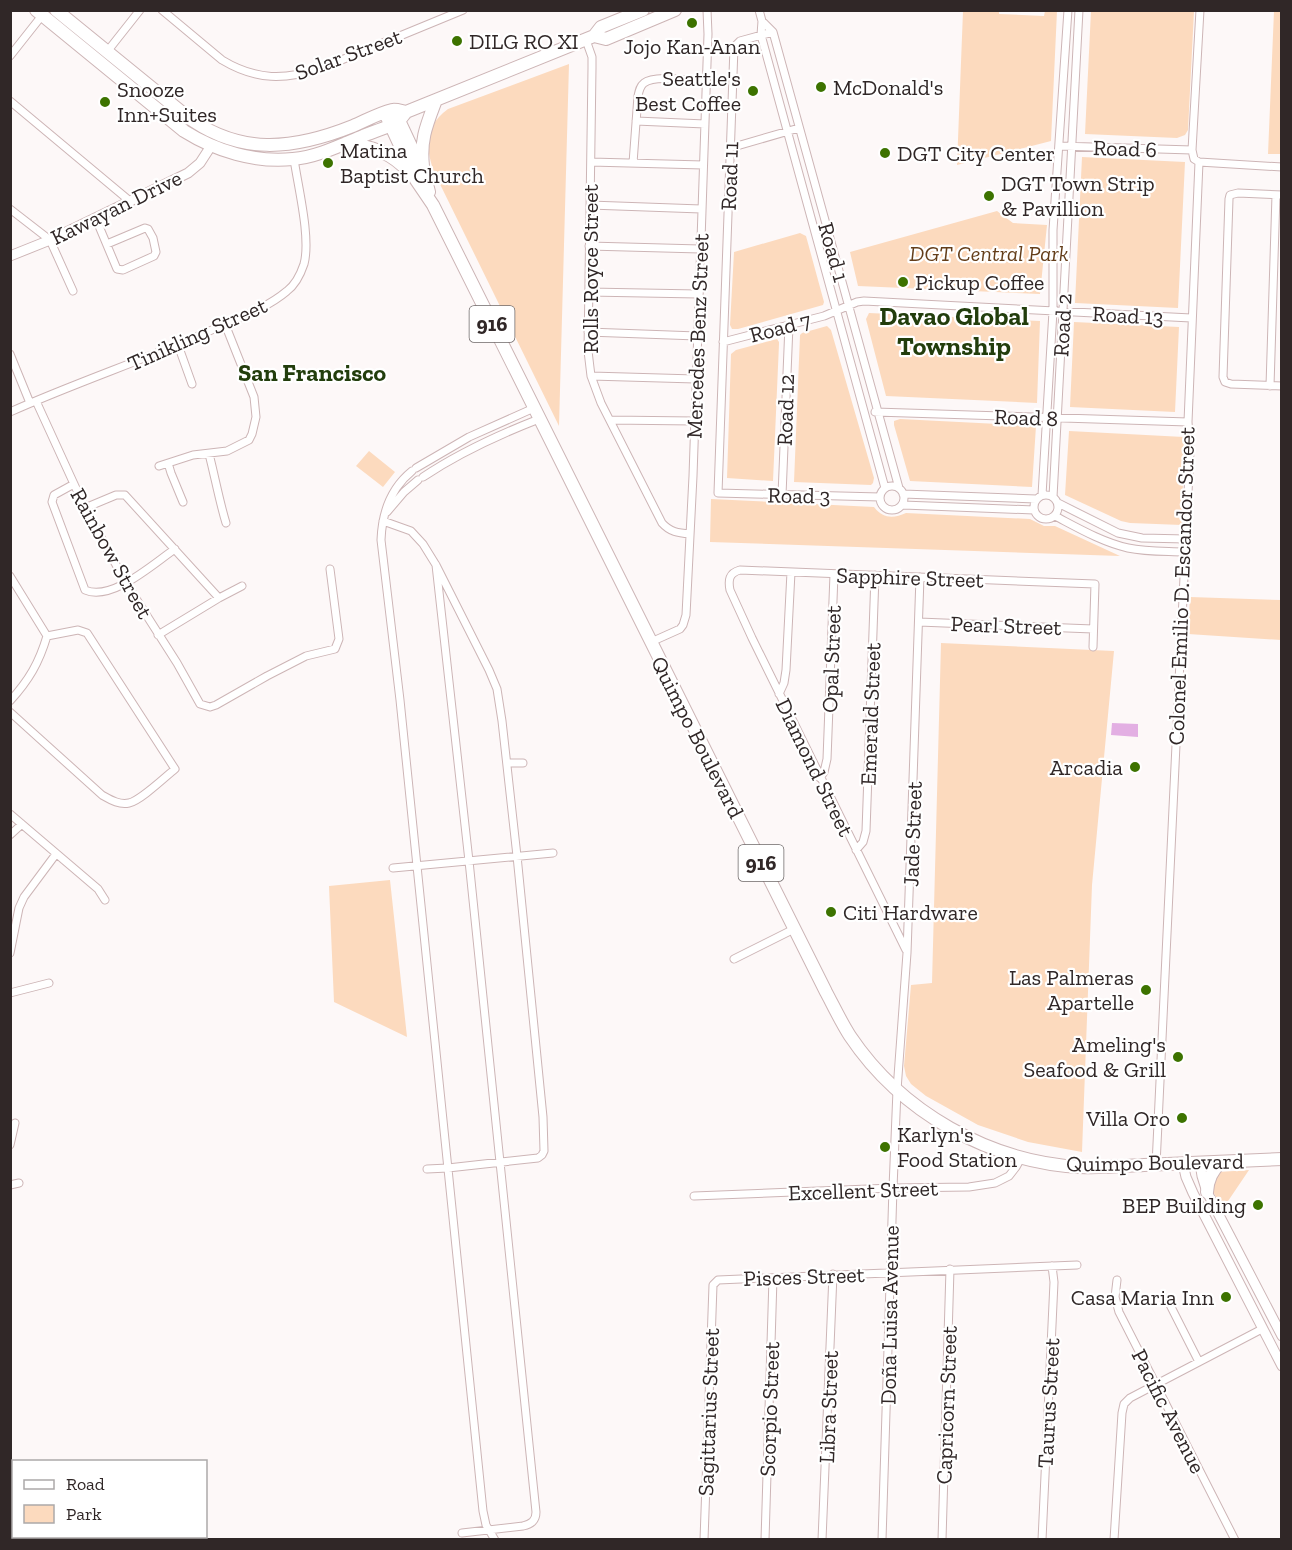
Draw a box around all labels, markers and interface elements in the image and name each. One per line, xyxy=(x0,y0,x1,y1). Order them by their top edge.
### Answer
marker: Jojo Kan-Anan xyxy=(685,16,699,30)
street label: Solar Street xyxy=(291,22,406,86)
place label: DILG RO XI xyxy=(469,28,579,55)
place label: Jojo Kan-Anan xyxy=(624,33,761,60)
marker: DILG RO XI xyxy=(450,34,464,48)
place label: Seattle's Best Coffee xyxy=(635,65,741,117)
place label: McDonald's xyxy=(833,74,943,101)
place label: Snooze Inn+Suites xyxy=(117,76,217,128)
marker: McDonald's xyxy=(814,80,828,94)
marker: Seattle's Best Coffee xyxy=(746,84,760,98)
marker: Snooze Inn+Suites xyxy=(98,95,112,109)
street label: Road 6 xyxy=(1093,134,1157,163)
place label: Matina Baptist Church xyxy=(340,137,484,189)
street label: Road 11 xyxy=(715,140,744,211)
place label: DGT City Center xyxy=(897,140,1055,167)
marker: DGT City Center xyxy=(878,146,892,160)
marker: Matina Baptist Church xyxy=(321,156,335,170)
street label: Kawayan Drive xyxy=(46,164,186,251)
place label: DGT Town Strip & Pavillion xyxy=(1001,170,1155,222)
street label: Rolls Royce Street xyxy=(577,183,604,354)
marker: DGT Town Strip & Pavillion xyxy=(982,189,996,203)
street label: Road 1 xyxy=(812,219,855,286)
street label: Mercedes Benz Street xyxy=(680,232,715,439)
park label: DGT Central Park xyxy=(909,240,1069,267)
place label: Pickup Coffee xyxy=(915,269,1044,296)
marker: Pickup Coffee xyxy=(896,275,910,289)
street label: Tinikling Street xyxy=(123,291,272,377)
street label: Road 2 xyxy=(1047,293,1078,358)
district label: Davao Global Township xyxy=(879,300,1029,362)
street label: Road 13 xyxy=(1092,300,1164,331)
road number: 916 xyxy=(470,306,514,342)
street label: Road 7 xyxy=(746,306,815,349)
district label: San Francisco xyxy=(238,358,387,387)
street label: Road 12 xyxy=(771,374,800,447)
street label: Road 8 xyxy=(993,403,1059,432)
street label: Colonel Emilio D. Escandor Street xyxy=(1162,426,1201,746)
street label: Road 3 xyxy=(767,481,831,510)
street label: Rainbow Street xyxy=(65,483,159,624)
street label: Sapphire Street xyxy=(836,561,985,594)
street label: Opal Street xyxy=(816,604,847,713)
street label: Pearl Street xyxy=(950,610,1063,641)
street label: Emerald Street xyxy=(855,641,887,786)
street label: Quimpo Boulevard xyxy=(645,652,750,823)
street label: Diamond Street xyxy=(769,694,860,841)
place label: Arcadia xyxy=(1050,754,1123,781)
marker: Arcadia xyxy=(1128,760,1142,774)
street label: Jade Street xyxy=(897,780,928,887)
road number: 916 xyxy=(738,845,783,881)
place label: Citi Hardware xyxy=(843,899,978,926)
marker: Citi Hardware xyxy=(824,905,838,919)
place label: Las Palmeras Apartelle xyxy=(1009,964,1134,1016)
marker: Las Palmeras Apartelle xyxy=(1139,983,1153,997)
place label: Ameling's Seafood & Grill xyxy=(1023,1031,1166,1083)
marker: Ameling's Seafood & Grill xyxy=(1171,1050,1185,1064)
place label: Villa Oro xyxy=(1085,1105,1170,1132)
marker: Villa Oro xyxy=(1175,1111,1189,1125)
place label: Karlyn's Food Station xyxy=(897,1121,1018,1173)
marker: Karlyn's Food Station xyxy=(878,1140,892,1154)
street label: Quimpo Boulevard xyxy=(1066,1147,1244,1178)
street label: Excellent Street xyxy=(788,1174,939,1207)
place label: BEP Building xyxy=(1122,1192,1246,1219)
marker: BEP Building xyxy=(1251,1198,1265,1212)
street label: Doña Luisa Avenue xyxy=(874,1225,905,1405)
street label: Pisces Street xyxy=(743,1261,866,1292)
place label: Casa Maria Inn xyxy=(1071,1284,1214,1311)
marker: Casa Maria Inn xyxy=(1219,1290,1233,1304)
street label: Capricorn Street xyxy=(930,1324,963,1485)
street label: Sagittarius Street xyxy=(692,1327,725,1496)
street label: Taurus Street xyxy=(1032,1336,1065,1469)
street label: Scorpio Street xyxy=(754,1340,785,1477)
street label: Pacific Avenue xyxy=(1126,1344,1211,1478)
street label: Libra Street xyxy=(813,1349,844,1464)
legend xyxy=(12,1460,207,1538)
text: Road xyxy=(66,1473,105,1495)
text: Park xyxy=(66,1503,102,1525)

